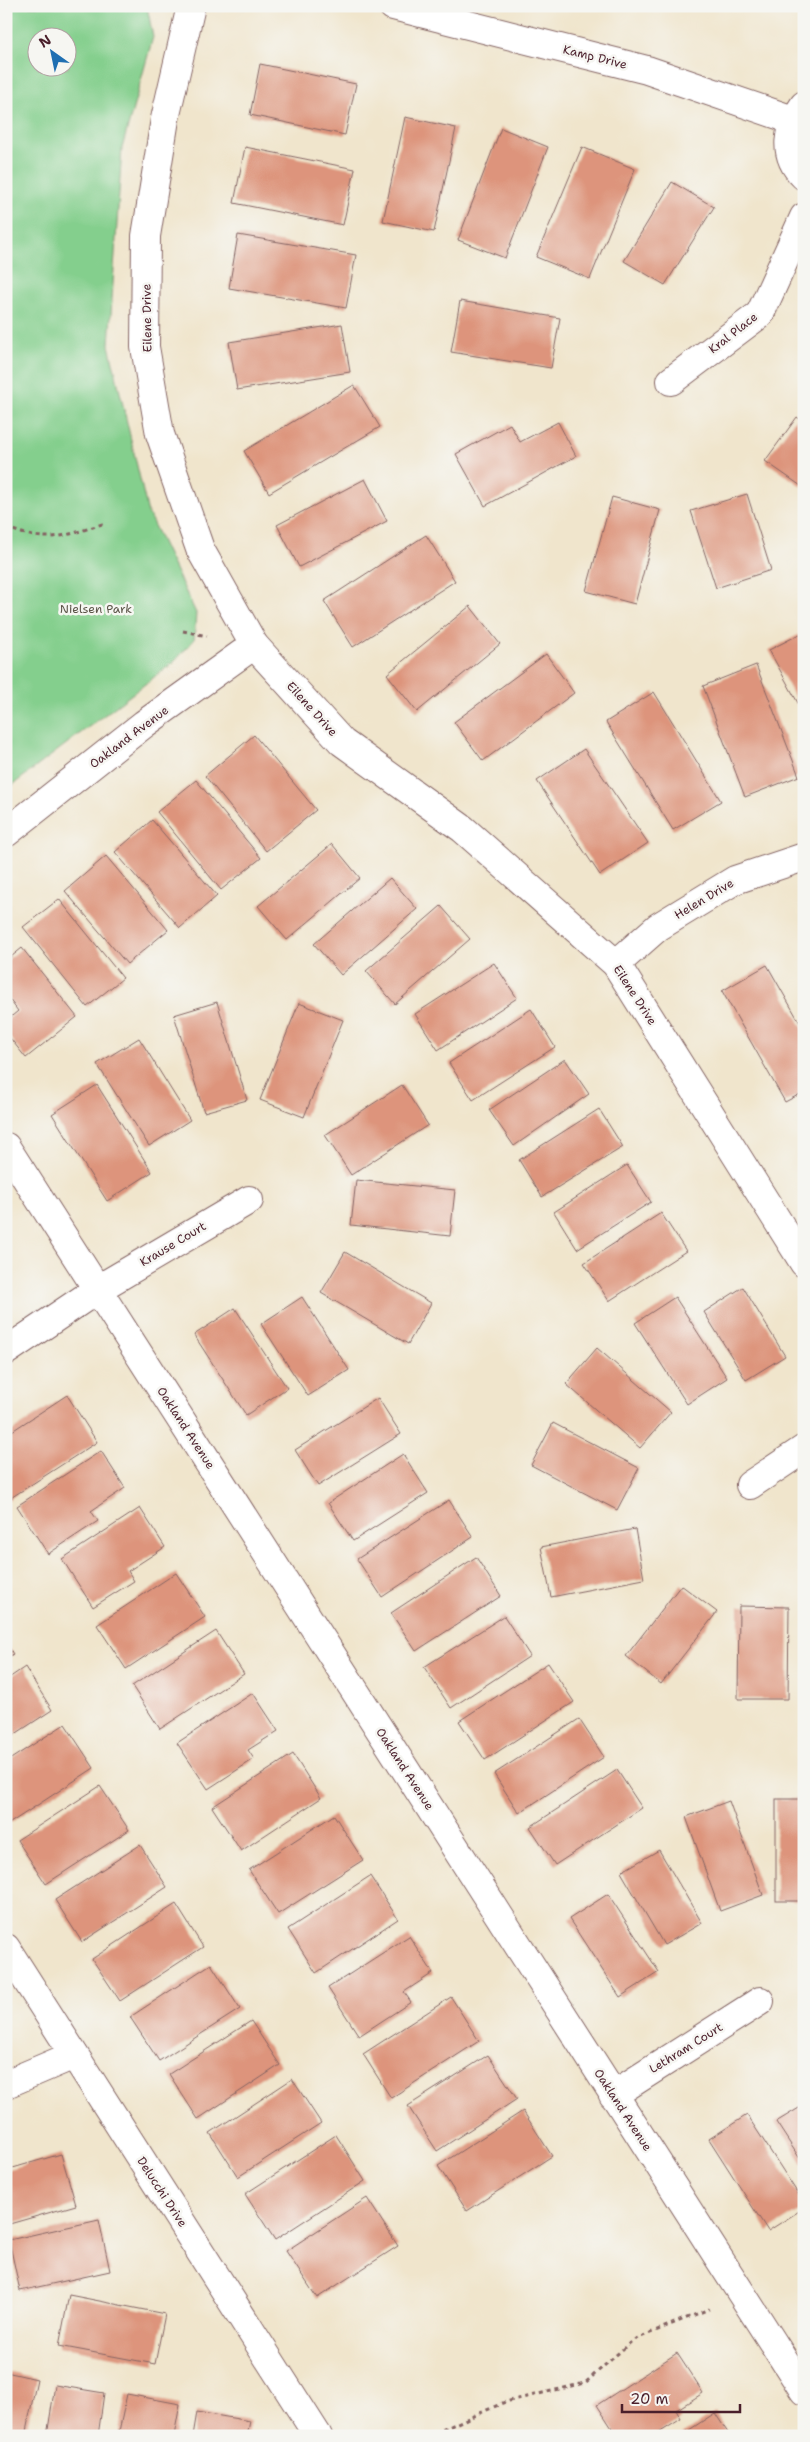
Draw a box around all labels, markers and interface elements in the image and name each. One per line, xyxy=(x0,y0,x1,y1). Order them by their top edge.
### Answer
north arrow xyxy=(28,28,78,78)
text: N xyxy=(35,31,54,52)
street label: Kamp Drive xyxy=(561,41,629,73)
street label: Eilene Drive xyxy=(138,283,156,352)
street label: Kral Place xyxy=(705,309,761,357)
park label: Nielsen Park xyxy=(60,601,132,617)
street label: Eilene Drive xyxy=(283,678,341,740)
street label: Oakland Avenue xyxy=(86,702,172,772)
street label: Helen Drive xyxy=(671,875,737,923)
street label: Eilene Drive xyxy=(610,962,660,1028)
street label: Krause Court xyxy=(137,1218,209,1270)
street label: Oakland Avenue xyxy=(153,1384,219,1472)
street label: Oakland Avenue xyxy=(372,1725,438,1813)
street label: Lethram Court xyxy=(646,2019,726,2077)
street label: Oakland Avenue xyxy=(590,2066,656,2154)
street label: Delucchi Drive xyxy=(133,2154,191,2230)
scale bar xyxy=(622,2382,740,2414)
text: 20 m xyxy=(630,2389,669,2409)

